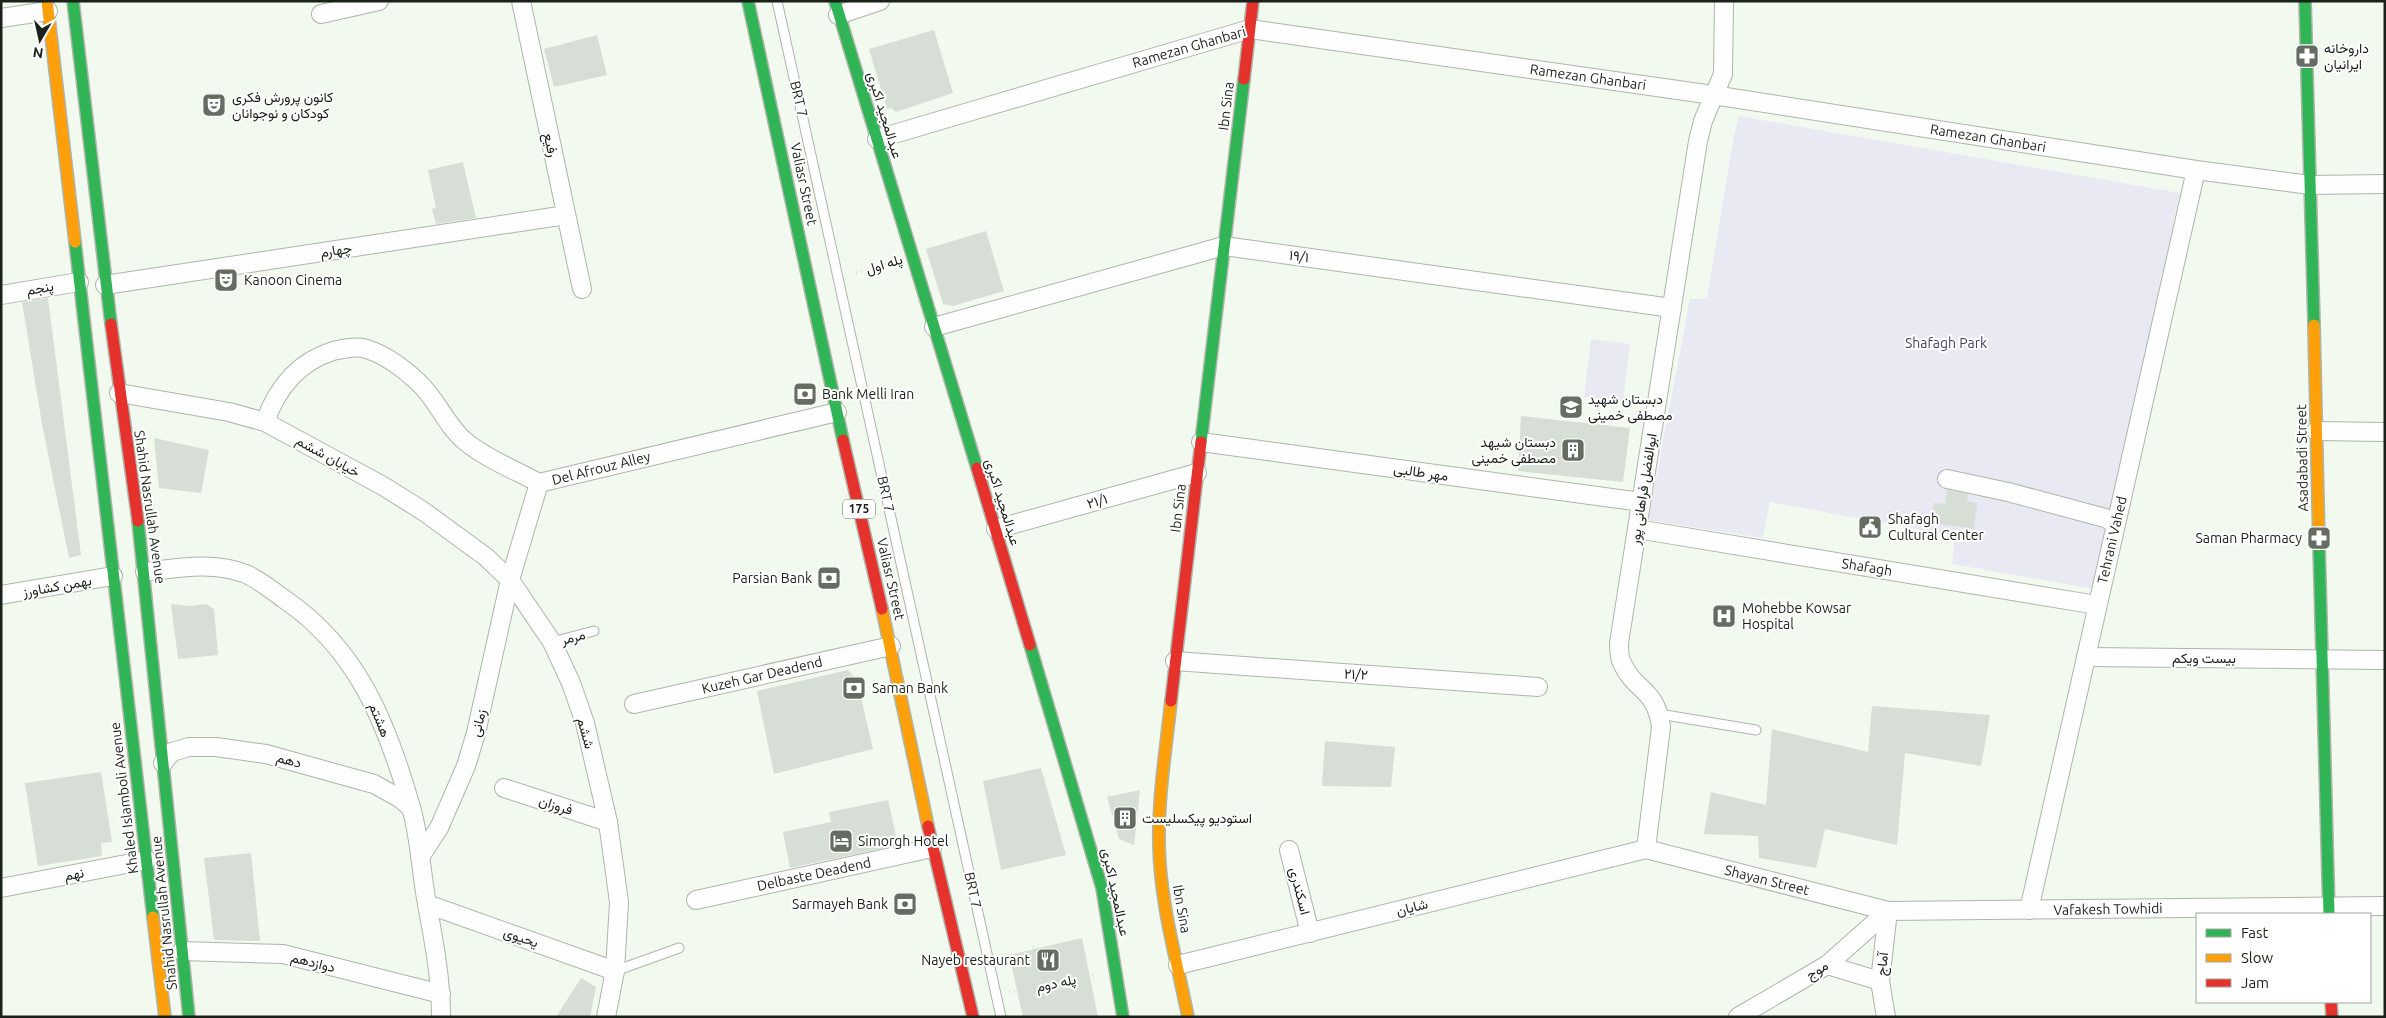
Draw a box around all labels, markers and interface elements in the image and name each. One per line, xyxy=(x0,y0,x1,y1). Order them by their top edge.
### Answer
north arrow xyxy=(15,15,65,65)
street label: Ramezan Ghanbari xyxy=(1131,23,1247,71)
place label: داروخانه ایرانیان xyxy=(2324,40,2369,73)
pharmacy icon: داروخانه ایرانیان xyxy=(2294,43,2320,69)
text: N xyxy=(32,44,44,62)
street label: Ramezan Ghanbari xyxy=(1529,61,1647,93)
street label: عبدالمجید اکبری xyxy=(863,70,906,161)
street label: BRT 7 xyxy=(787,79,811,119)
street label: Ibn Sina xyxy=(1215,81,1237,131)
place label: کانون پرورش فکری کودکان و نوجوانان xyxy=(232,89,333,122)
theatre icon: کانون پرورش فکری کودکان و نوجوانان xyxy=(201,92,227,118)
street label: Ramezan Ghanbari xyxy=(1929,121,2047,155)
street label: رفیع xyxy=(538,131,561,159)
street label: Valiasr Street xyxy=(787,141,821,227)
street label: چهارم xyxy=(319,240,353,262)
street label: ۱۹/۱ xyxy=(1288,247,1310,265)
street label: پله اول xyxy=(864,251,905,279)
theatre icon: Kanoon Cinema xyxy=(213,267,239,293)
place label: Kanoon Cinema xyxy=(244,272,342,288)
street label: پنجم xyxy=(25,278,55,300)
park label: Shafagh Park xyxy=(1905,335,1987,351)
bank icon: Bank Melli Iran xyxy=(792,381,818,407)
place label: Bank Melli Iran xyxy=(822,386,914,402)
place label: دبستان شهید مصطفی خمینی xyxy=(1588,391,1673,424)
school or university icon: دبستان شهید مصطفی خمینی xyxy=(1558,394,1584,420)
street label: Asadabadi Street xyxy=(2293,404,2311,512)
street label: Shahid Nasrullah Avenue xyxy=(131,429,169,585)
street label: خیابان ششم xyxy=(293,432,363,481)
street label: ابوالفضل فراهانی پور xyxy=(1626,432,1662,547)
place label: دبستان شیهد مصطفی خمینی xyxy=(1472,434,1556,467)
building icon: دبستان شیهد مصطفی خمینی xyxy=(1560,437,1586,463)
street label: Del Afrouz Alley xyxy=(550,448,652,488)
street label: عبدالمجید اکبری xyxy=(981,457,1024,548)
street label: مهر طالبی xyxy=(1392,460,1449,485)
street label: BRT 7 xyxy=(874,474,898,514)
street label: Ibn Sina xyxy=(1167,483,1189,533)
street label: ۲۱/۱ xyxy=(1085,490,1109,512)
street label: Tehrani Vahed xyxy=(2094,495,2130,585)
road number: 175 xyxy=(843,499,875,518)
place label: Shafagh Cultural Center xyxy=(1888,511,1984,543)
public building icon: Shafagh Cultural Center xyxy=(1857,514,1883,540)
pharmacy icon: Saman Pharmacy xyxy=(2306,525,2332,551)
place label: Saman Pharmacy xyxy=(2195,530,2302,546)
street label: Valiasr Street xyxy=(874,536,908,622)
street label: Shafagh xyxy=(1841,555,1893,579)
bank icon: Parsian Bank xyxy=(816,565,842,591)
place label: Parsian Bank xyxy=(732,570,812,586)
street label: بهمن کشاورز xyxy=(20,572,93,601)
place label: Mohebbe Kowsar Hospital xyxy=(1742,600,1852,632)
hospital icon: Mohebbe Kowsar Hospital xyxy=(1711,603,1737,629)
street label: مرمر xyxy=(558,626,587,649)
street label: بیست‌ ویکم xyxy=(2172,650,2236,667)
street label: Kuzeh Gar Deadend xyxy=(700,653,824,697)
street label: ۲۱/۲ xyxy=(1344,665,1368,683)
bank icon: Saman Bank xyxy=(841,675,867,701)
place label: Saman Bank xyxy=(872,680,948,696)
street label: هشتم xyxy=(365,701,394,740)
street label: زمانی xyxy=(467,707,490,739)
street label: ششم xyxy=(573,716,598,751)
street label: Khaled Islamboli Avenue xyxy=(107,721,141,875)
street label: دهم xyxy=(274,749,304,772)
street label: فروزان xyxy=(537,792,575,819)
building icon: استودیو پیکسلیست xyxy=(1112,805,1138,831)
place label: استودیو پیکسلیست xyxy=(1142,810,1252,828)
hotel icon: Simorgh Hotel xyxy=(828,828,854,854)
place label: Simorgh Hotel xyxy=(858,833,949,849)
street label: Shahid Nasrullah Avenue xyxy=(148,835,180,991)
street label: عبدالمجید اکبری xyxy=(1098,846,1133,938)
street label: Delbaste Deadend xyxy=(756,854,872,894)
street label: Shayan Street xyxy=(1723,862,1811,898)
street label: نهم xyxy=(63,864,85,885)
street label: اسکندری xyxy=(1285,866,1314,917)
street label: BRT 7 xyxy=(961,870,985,910)
street label: Ibn Sina xyxy=(1170,884,1194,934)
bank icon: Sarmayeh Bank xyxy=(892,891,918,917)
street label: شایان xyxy=(1394,895,1430,920)
place label: Sarmayeh Bank xyxy=(792,896,888,912)
street label: Vafakesh Towhidi xyxy=(2053,900,2163,918)
legend xyxy=(2196,913,2371,1003)
street label: یحیوی xyxy=(501,924,541,951)
text: Fast xyxy=(2241,924,2269,941)
restaurant icon: Nayeb restaurant xyxy=(1035,947,1061,973)
street label: دوازدهم xyxy=(289,949,337,976)
text: Slow xyxy=(2241,949,2274,966)
street label: آماج xyxy=(1873,950,1894,977)
place label: Nayeb restaurant xyxy=(921,952,1030,968)
street label: موج xyxy=(1803,957,1833,985)
street label: پله دوم xyxy=(1035,971,1078,997)
text: Jam xyxy=(2241,974,2269,991)

